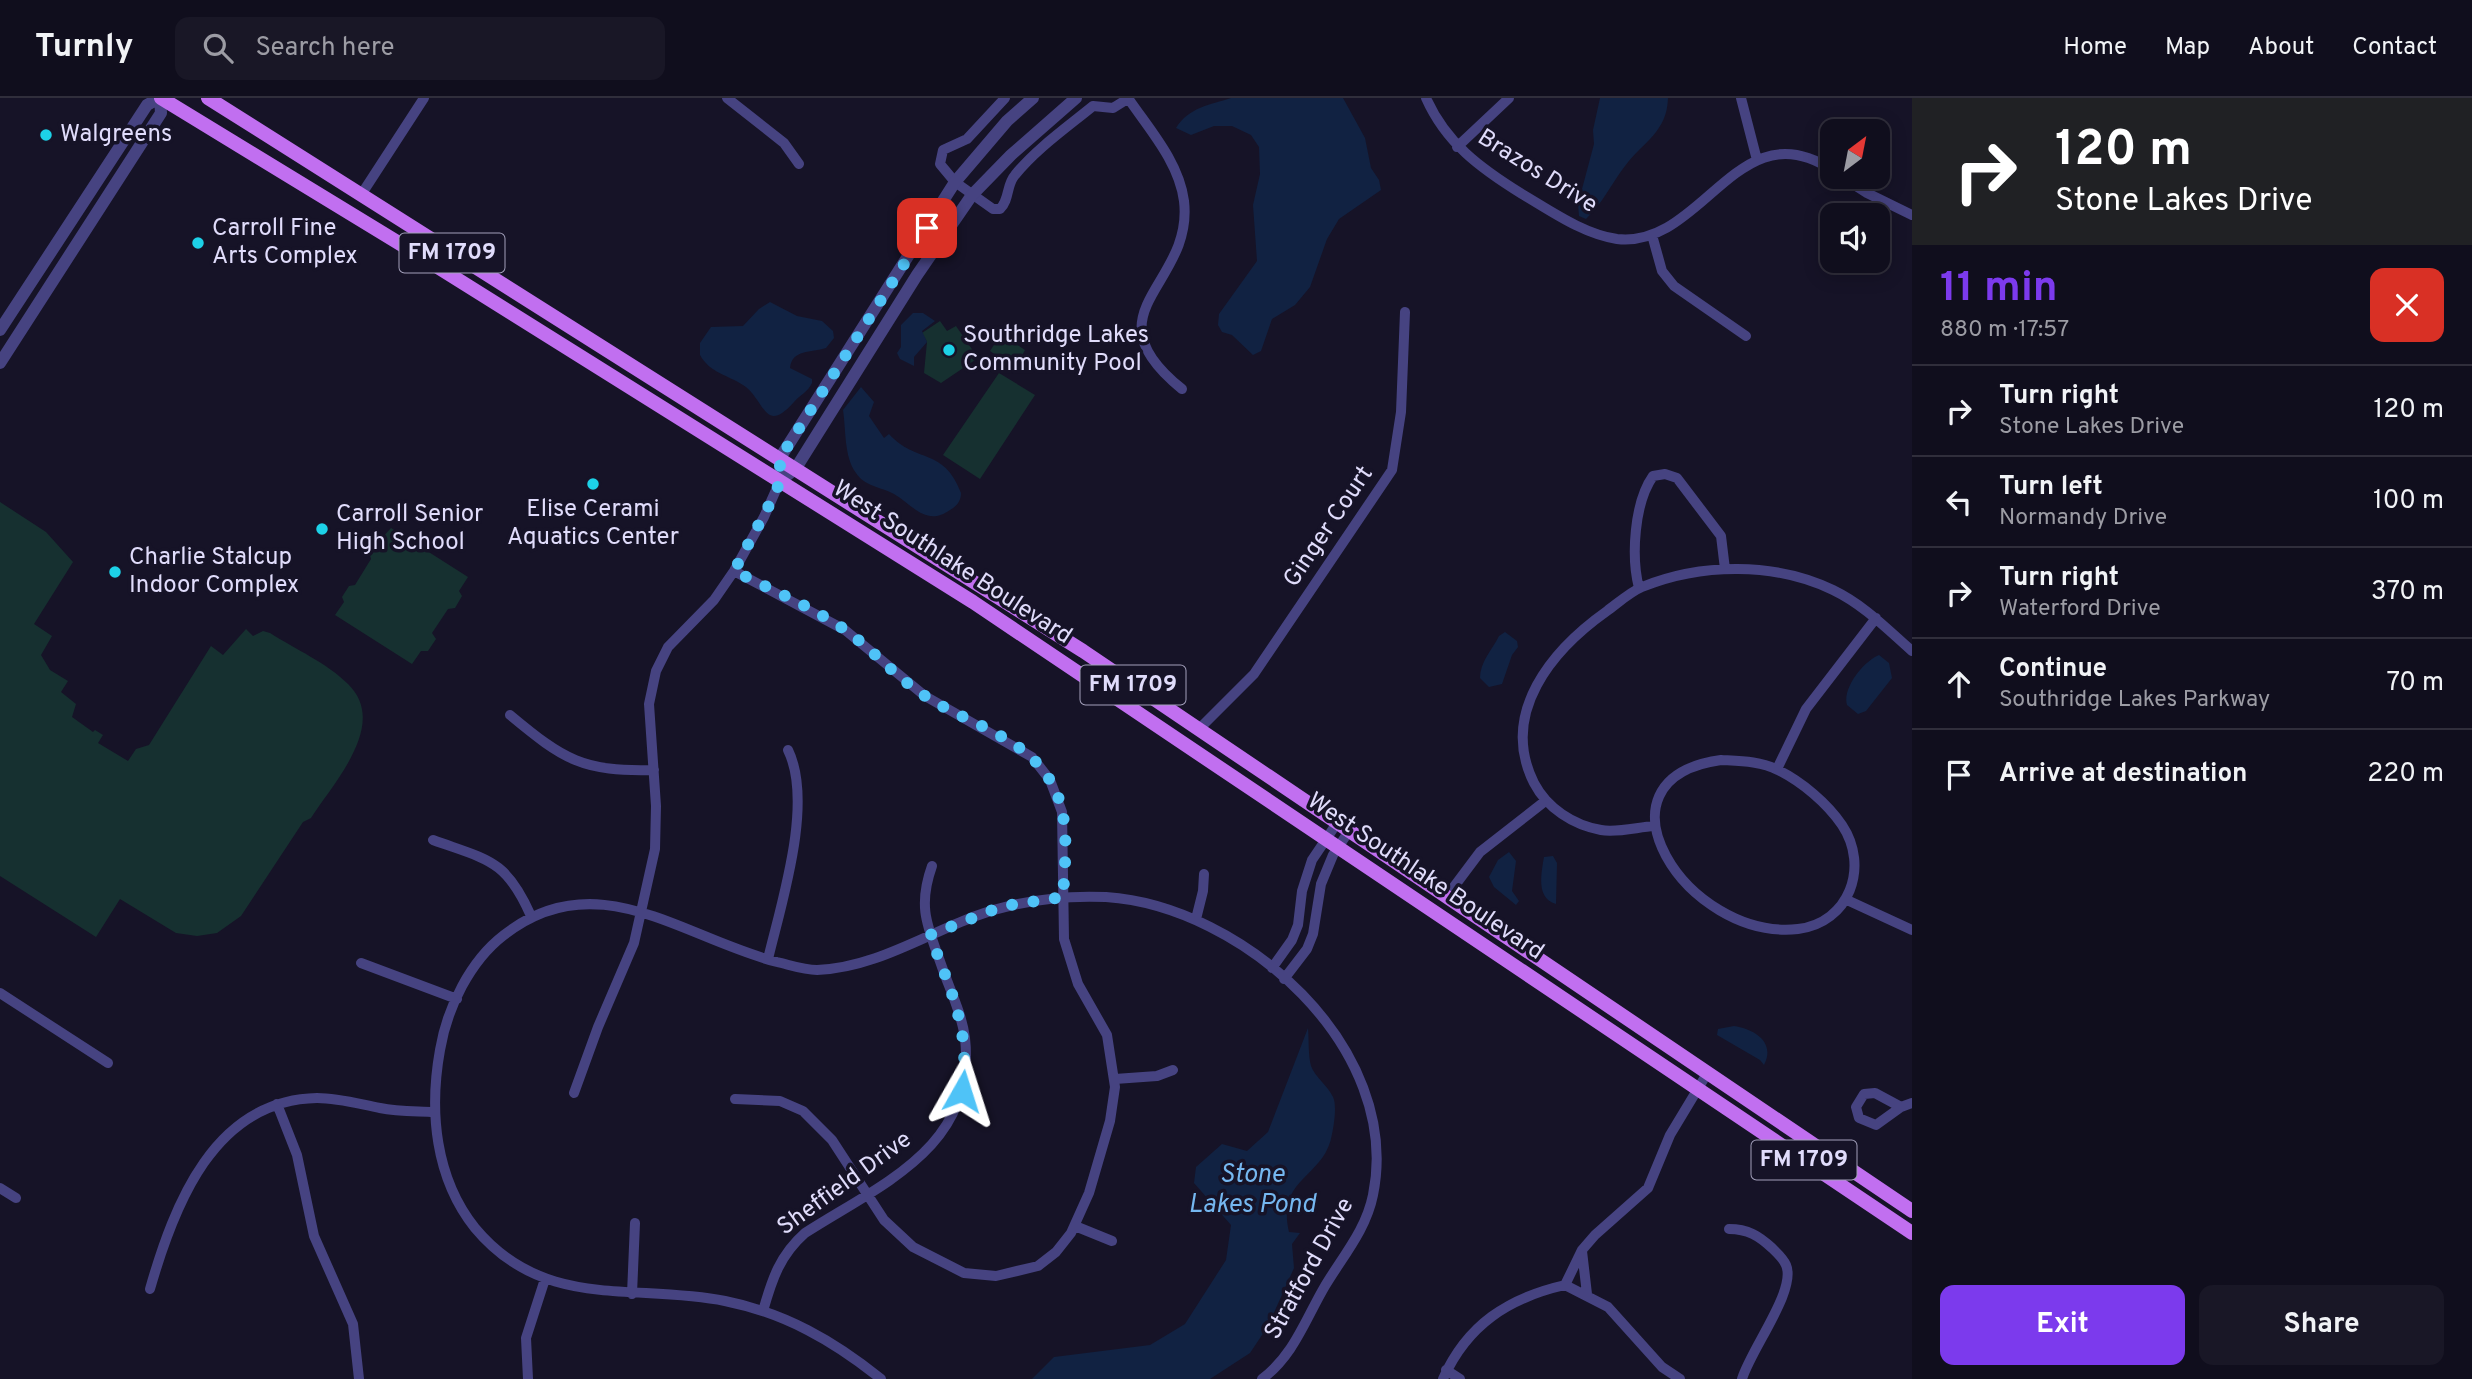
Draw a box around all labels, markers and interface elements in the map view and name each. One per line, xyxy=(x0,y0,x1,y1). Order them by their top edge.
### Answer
search box xyxy=(175,17,665,80)
text: Turnly xyxy=(35,27,133,69)
icon: search xyxy=(199,29,237,67)
text: Search here xyxy=(255,32,394,65)
text: Home xyxy=(2063,33,2127,63)
text: Map xyxy=(2165,33,2210,63)
text: About xyxy=(2248,33,2314,63)
text: Contact xyxy=(2352,33,2437,63)
north arrow xyxy=(1820,119,1890,189)
map controls xyxy=(1820,119,1890,273)
place label: Walgreens xyxy=(60,120,172,150)
text: 120 m xyxy=(2055,121,2192,183)
street label: Brazos Drive xyxy=(1471,123,1603,221)
icon: right xyxy=(1940,126,2031,217)
marker: Walgreens xyxy=(38,127,54,143)
text: Stone Lakes Drive xyxy=(2055,182,2313,222)
pin xyxy=(897,198,957,258)
button: sound xyxy=(1820,203,1890,273)
icon: arrive xyxy=(908,209,946,247)
place label: Carroll Fine Arts Complex xyxy=(212,214,358,272)
road number: FM 1709 xyxy=(400,234,504,272)
marker: Carroll Fine Arts Complex xyxy=(190,235,206,251)
text: 11 min xyxy=(1940,263,2058,316)
button: close xyxy=(2370,268,2444,342)
text: 880 m · 17:57 xyxy=(1940,316,2069,345)
place label: Southridge Lakes Community Pool xyxy=(963,321,1149,379)
marker: Southridge Lakes Community Pool xyxy=(941,342,957,358)
text: Turn right xyxy=(1999,380,2119,413)
icon: right xyxy=(1940,392,1978,430)
text: 120 m xyxy=(2374,394,2444,427)
text: Stone Lakes Drive xyxy=(1999,413,2184,442)
street label: Ginger Court xyxy=(1278,461,1380,593)
text: Turn left xyxy=(1999,471,2103,504)
street label: West Southlake Boulevard xyxy=(827,474,1077,652)
marker: Elise Cerami Aquatics Center xyxy=(585,476,601,492)
icon: left xyxy=(1940,483,1978,521)
text: 100 m xyxy=(2373,485,2444,518)
place label: Elise Cerami Aquatics Center xyxy=(507,495,679,553)
place label: Carroll Senior High School xyxy=(336,500,483,558)
text: Normandy Drive xyxy=(1999,504,2167,533)
marker: Carroll Senior High School xyxy=(314,521,330,537)
place label: Charlie Stalcup Indoor Complex xyxy=(129,543,299,601)
text: Turn right xyxy=(1999,562,2119,595)
marker: Charlie Stalcup Indoor Complex xyxy=(107,564,123,580)
icon: right xyxy=(1940,574,1978,612)
text: 370 m xyxy=(2371,576,2444,609)
text: Waterford Drive xyxy=(1999,595,2161,624)
text: Continue xyxy=(1999,653,2107,686)
icon: ahead xyxy=(1940,665,1978,703)
road number: FM 1709 xyxy=(1080,666,1186,705)
text: 70 m xyxy=(2386,667,2444,700)
text: Southridge Lakes Parkway xyxy=(1999,686,2270,715)
icon: arrive xyxy=(1940,756,1978,794)
text: Arrive at destination xyxy=(1999,758,2247,791)
text: 220 m xyxy=(2367,758,2444,791)
street label: West Southlake Boulevard xyxy=(1301,787,1549,967)
position arrow xyxy=(925,1054,999,1128)
street label: Sheffield Drive xyxy=(772,1125,918,1243)
road number: FM 1709 xyxy=(1752,1140,1856,1180)
water label: Stone Lakes Pond xyxy=(1188,1159,1318,1222)
street label: Stratford Drive xyxy=(1259,1193,1361,1345)
button: Exit xyxy=(1940,1285,2185,1365)
button: Share xyxy=(2199,1285,2444,1365)

